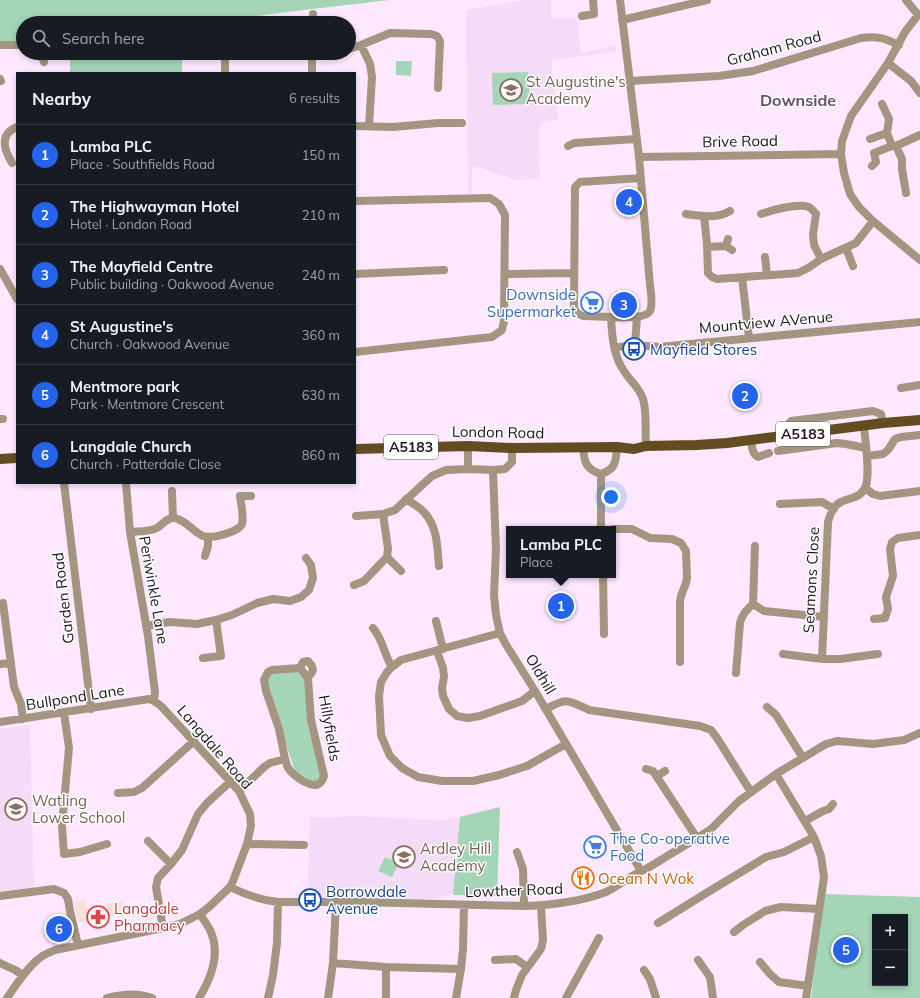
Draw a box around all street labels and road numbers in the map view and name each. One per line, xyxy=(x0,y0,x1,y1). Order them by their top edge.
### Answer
street label: Graham Road xyxy=(725,26,823,70)
street label: Brive Road xyxy=(702,131,778,151)
street label: Mountview AVenue xyxy=(698,307,834,337)
street label: London Road xyxy=(452,422,544,442)
road number: A5183 xyxy=(776,422,830,446)
road number: A5183 xyxy=(384,435,438,459)
street label: Seamons Close xyxy=(799,526,823,634)
street label: Periwinkle Lane xyxy=(135,534,173,646)
street label: Garden Road xyxy=(48,551,78,645)
street label: Oldhill xyxy=(522,650,560,698)
street label: Bullpond Lane xyxy=(24,680,126,714)
street label: Hillyfields xyxy=(315,693,345,763)
street label: Langdale Road xyxy=(173,701,257,793)
street label: Lowther Road xyxy=(465,879,563,901)

